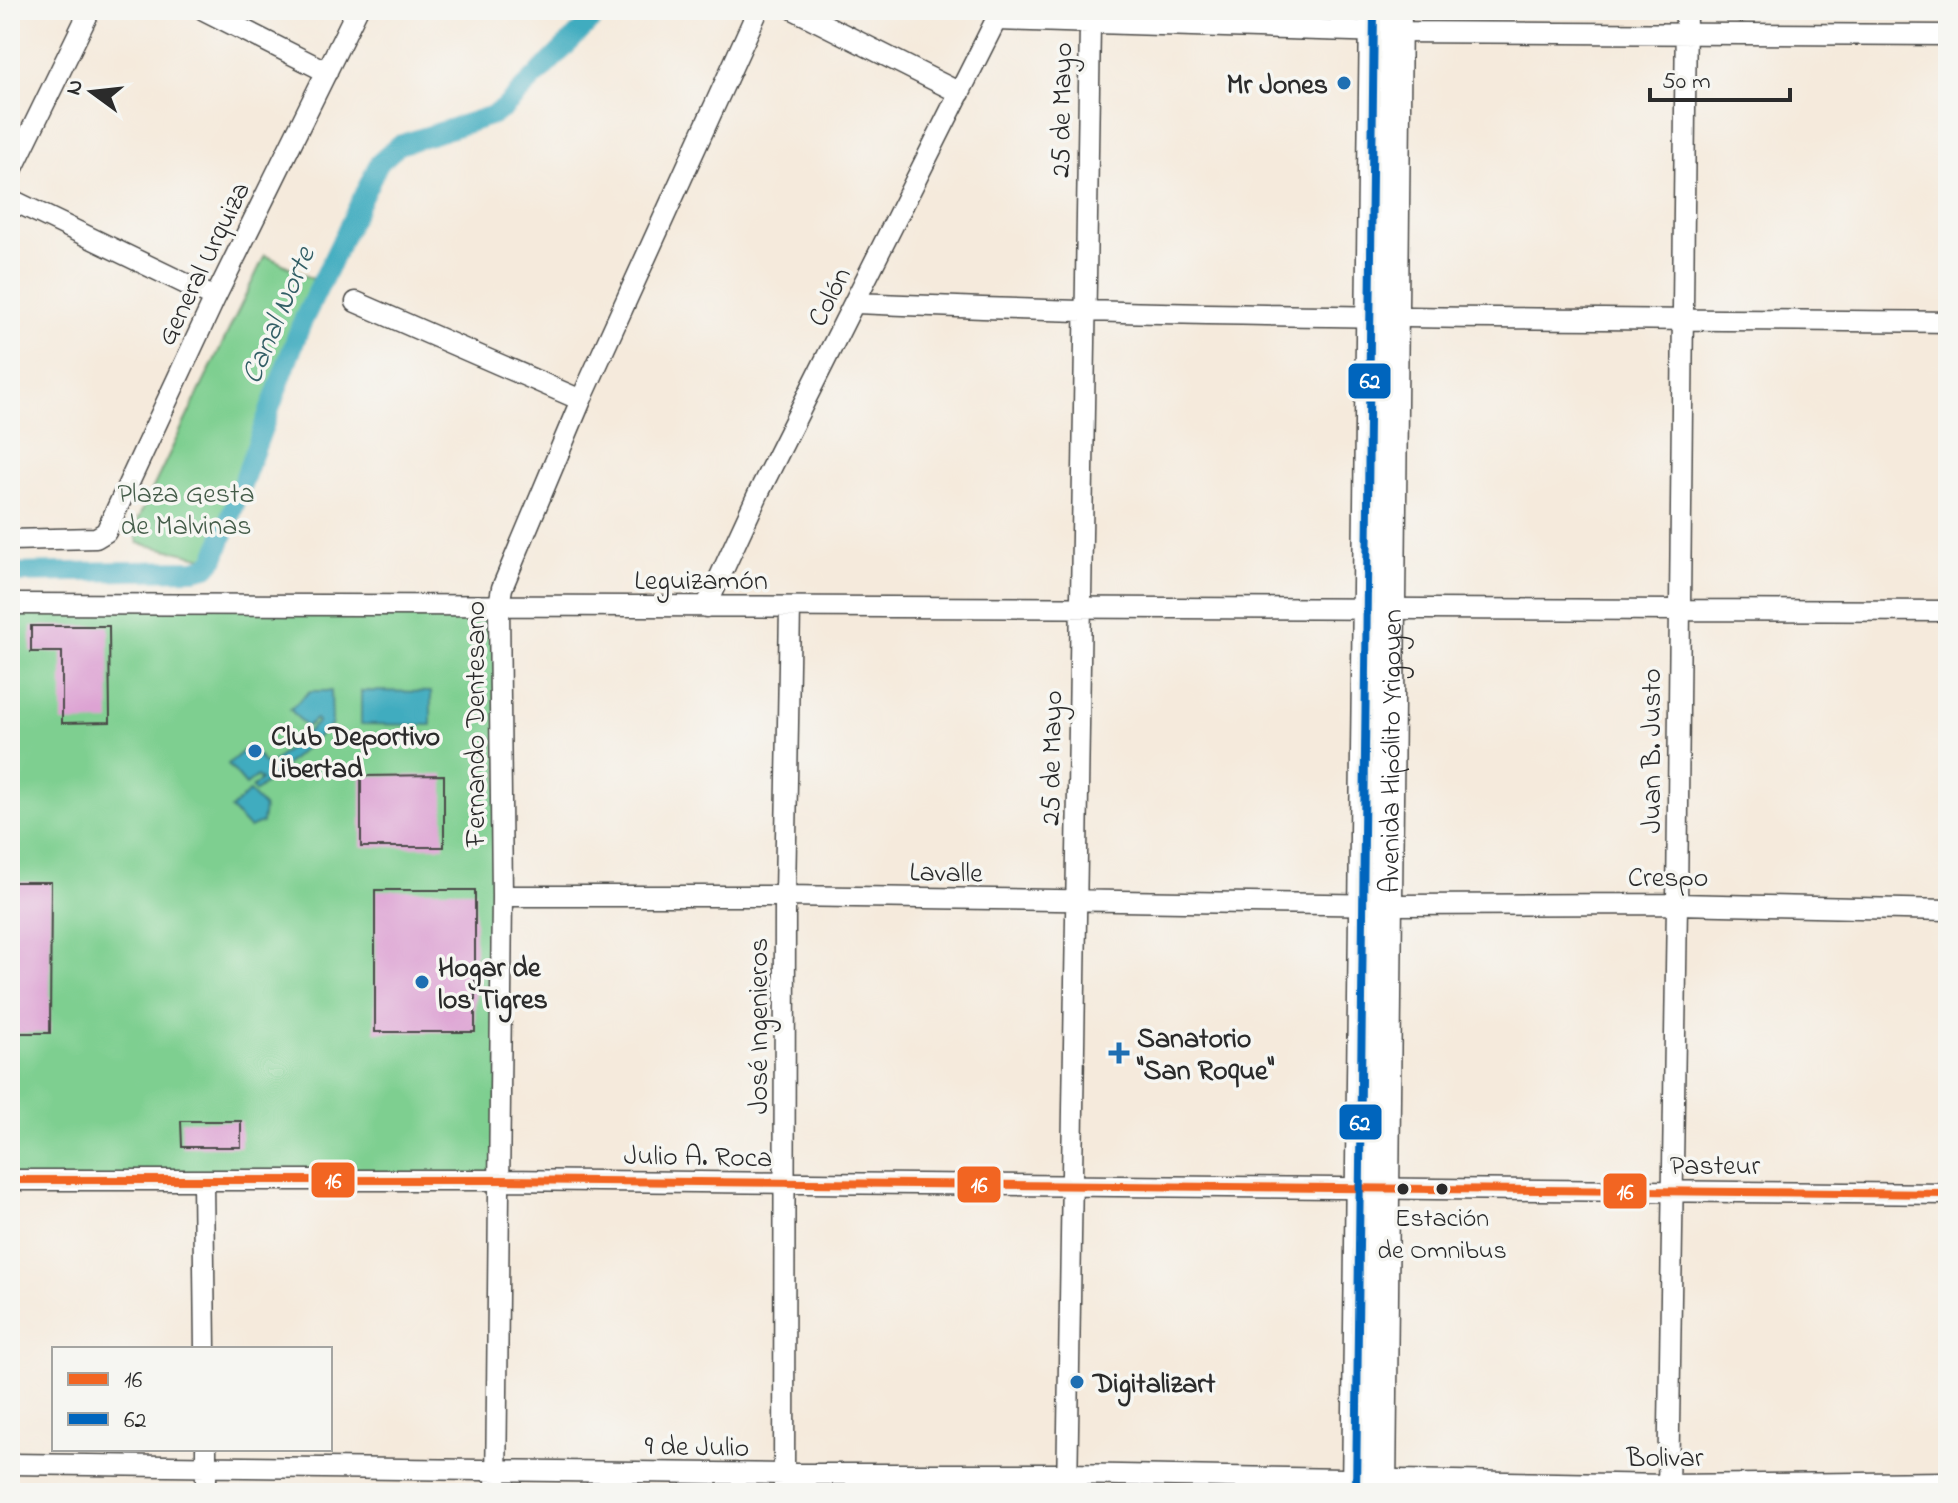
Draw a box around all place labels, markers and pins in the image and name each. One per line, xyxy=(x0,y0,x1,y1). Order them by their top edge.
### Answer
place label: Mr Jones xyxy=(1226,66,1328,107)
marker: Mr Jones xyxy=(1335,74,1353,92)
place label: Club Deportivo Libertad xyxy=(271,718,440,791)
marker: Club Deportivo Libertad xyxy=(246,742,264,760)
place label: Hogar de los Tigres xyxy=(438,949,548,1023)
marker: Hogar de los Tigres xyxy=(413,973,431,991)
place label: Sanatorio "San Roque" xyxy=(1136,1020,1275,1093)
marker: Sanatorio "San Roque" xyxy=(1108,1042,1130,1064)
unlabelled marker xyxy=(1395,1181,1411,1197)
marker: Estación de Omnibus xyxy=(1434,1181,1450,1197)
place label: Estación de Omnibus xyxy=(1377,1201,1507,1271)
place label: Digitalizart xyxy=(1091,1365,1216,1407)
marker: Digitalizart xyxy=(1068,1373,1086,1391)

